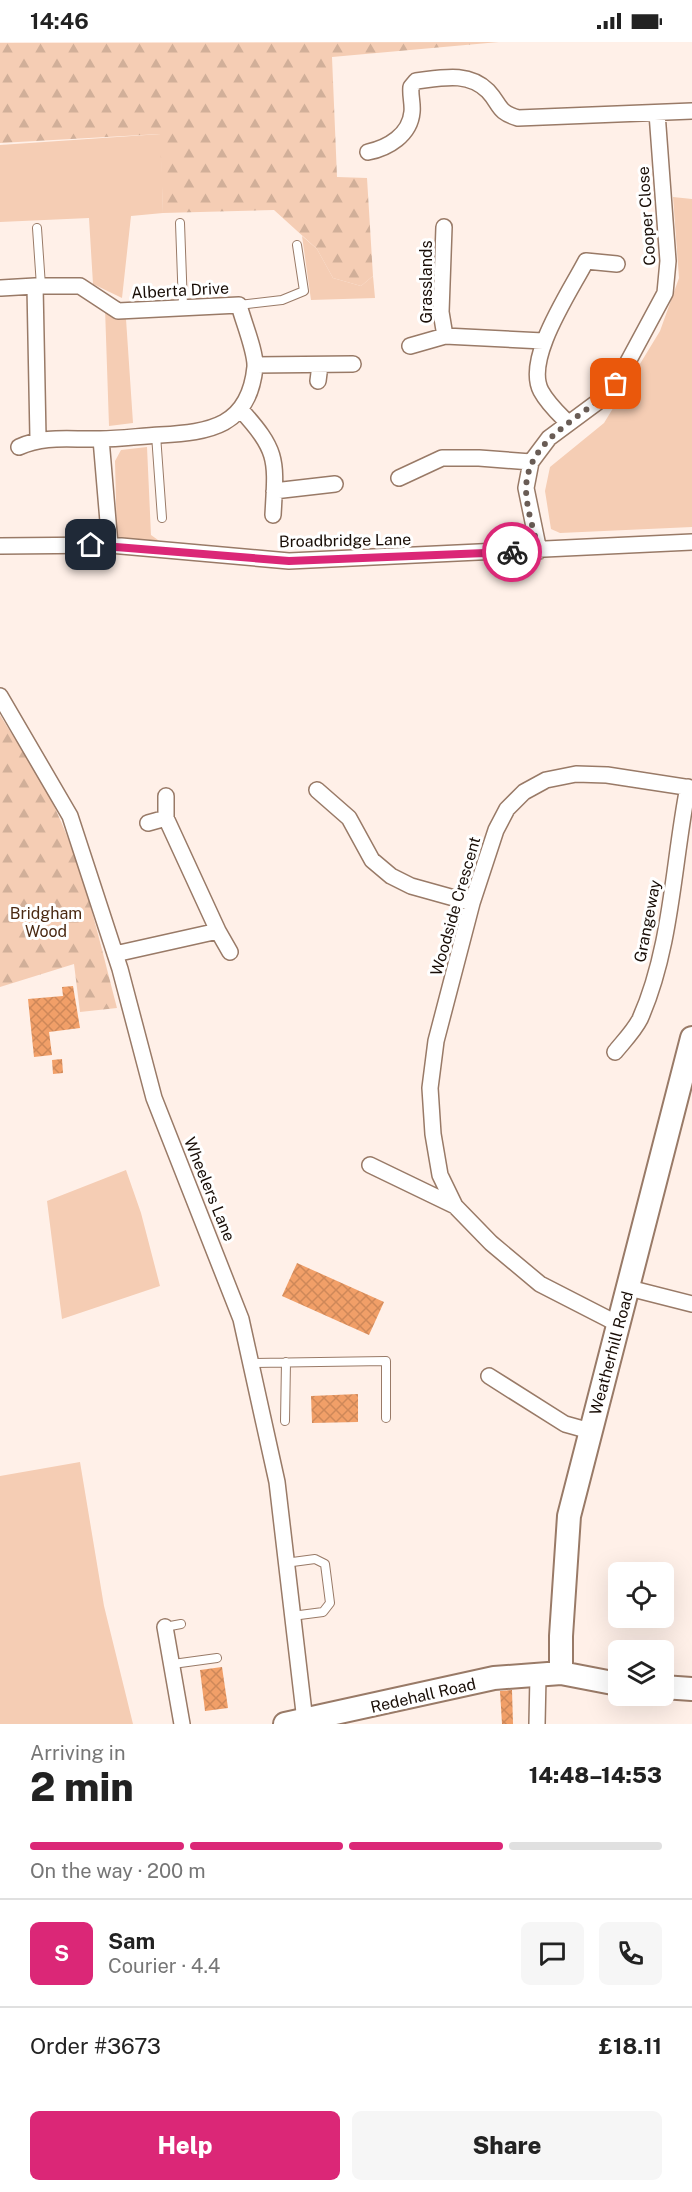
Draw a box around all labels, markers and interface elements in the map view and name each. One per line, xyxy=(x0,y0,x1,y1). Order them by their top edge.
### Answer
text: 14:46 xyxy=(30,8,89,34)
street label: Cooper Close xyxy=(634,166,659,266)
street label: Grasslands xyxy=(417,240,436,324)
street label: Alberta Drive xyxy=(131,278,229,303)
pin xyxy=(590,358,641,409)
icon: bag xyxy=(599,367,632,400)
pin xyxy=(65,519,116,570)
courier xyxy=(482,522,542,582)
icon: home xyxy=(74,528,107,561)
street label: Broadbridge Lane xyxy=(279,530,411,551)
icon: bike xyxy=(496,536,529,569)
street label: Woodside Crescent xyxy=(427,834,484,978)
street label: Grangeway xyxy=(630,878,665,964)
park label: Bridgham Wood xyxy=(10,904,82,941)
street label: Wheelers Lane xyxy=(180,1134,239,1244)
street label: Weatherhill Road xyxy=(586,1289,637,1417)
map controls xyxy=(608,1562,674,1706)
button: locate xyxy=(608,1562,674,1628)
button: layers xyxy=(608,1640,674,1706)
street label: Redehall Road xyxy=(369,1674,478,1717)
text: Arriving in xyxy=(30,1741,125,1765)
text: 14:48–14:53 xyxy=(529,1762,662,1788)
text: 2 min xyxy=(30,1764,134,1810)
text: On the way · 200 m xyxy=(30,1859,206,1883)
button: chat xyxy=(521,1922,584,1985)
button: phone xyxy=(599,1922,662,1985)
text: Sam xyxy=(108,1928,155,1954)
text: S xyxy=(54,1940,69,1966)
text: Courier · 4.4 xyxy=(108,1954,220,1978)
text: Order #3673 xyxy=(30,2033,161,2059)
text: £18.11 xyxy=(599,2033,662,2059)
button: Help xyxy=(30,2111,340,2180)
button: Share xyxy=(352,2111,662,2180)

